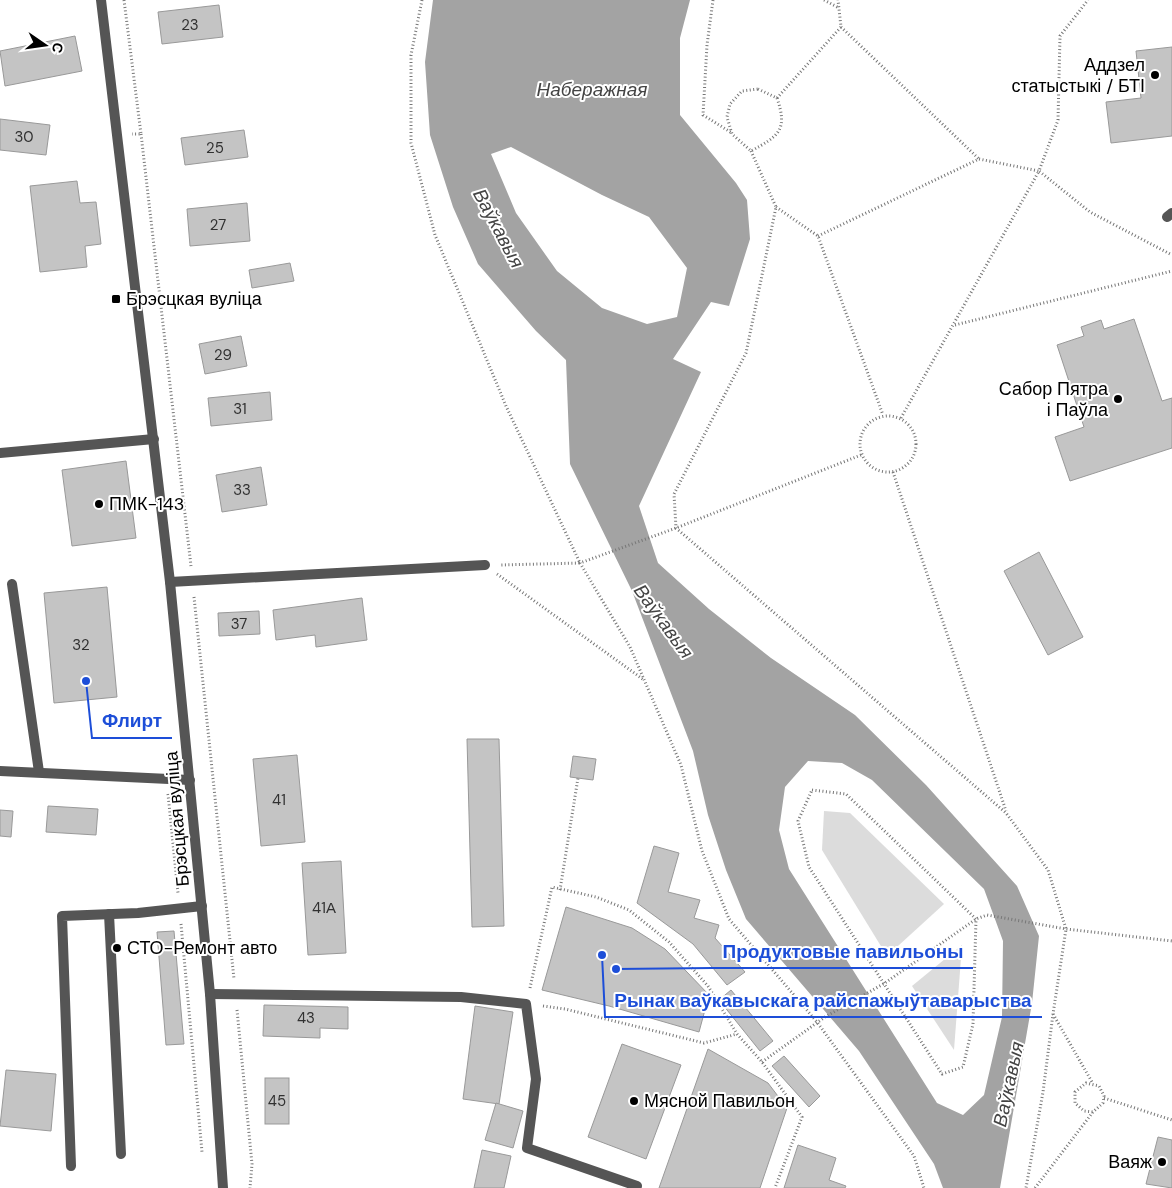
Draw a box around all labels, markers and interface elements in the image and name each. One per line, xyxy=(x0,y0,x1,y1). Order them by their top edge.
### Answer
house number: 23 xyxy=(181,15,199,35)
north arrow xyxy=(20,20,70,70)
text: С xyxy=(48,41,68,55)
place label: Аддзел статыстыкі / БТІ xyxy=(1011,53,1145,98)
marker: Аддзел статыстыкі / БТІ xyxy=(1149,69,1161,81)
water label: Наберажная xyxy=(537,77,647,102)
house number: 30 xyxy=(14,127,34,147)
house number: 25 xyxy=(206,138,224,158)
water label: Ваўкавыя xyxy=(467,184,530,272)
house number: 27 xyxy=(210,215,226,235)
place label: Брэсцкая вуліца xyxy=(126,287,263,311)
marker: Брэсцкая вуліца xyxy=(110,293,122,305)
house number: 29 xyxy=(214,345,232,365)
place label: Сабор Пятра і Паўла xyxy=(999,377,1109,422)
marker: Сабор Пятра і Паўла xyxy=(1112,393,1124,405)
house number: 31 xyxy=(233,399,247,419)
house number: 33 xyxy=(233,480,251,500)
place label: ПМК-143 xyxy=(109,492,184,516)
marker: ПМК-143 xyxy=(93,498,105,510)
water label: Ваўкавыя xyxy=(628,579,699,664)
house number: 37 xyxy=(231,614,247,634)
house number: 32 xyxy=(72,635,90,655)
callout: Флирт xyxy=(92,704,172,738)
text: Флирт xyxy=(102,708,162,733)
street label: Брэсцкая вуліца xyxy=(159,749,195,888)
house number: 41 xyxy=(272,790,286,810)
house number: 41А xyxy=(312,898,336,918)
callout: Продуктовые павильоны xyxy=(712,934,973,968)
place label: СТО-Ремонт авто xyxy=(127,936,277,960)
text: Продуктовые павильоны xyxy=(722,939,964,964)
marker: СТО-Ремонт авто xyxy=(111,942,123,954)
callout: Рынак ваўкавыскага райспажыўтаварыства xyxy=(605,983,1042,1017)
text: Рынак ваўкавыскага райспажыўтаварыства xyxy=(614,988,1032,1013)
house number: 43 xyxy=(297,1008,315,1028)
water label: Ваўкавыя xyxy=(987,1039,1030,1129)
place label: Мясной Павильон xyxy=(644,1089,795,1113)
house number: 45 xyxy=(268,1091,286,1111)
marker: Мясной Павильон xyxy=(628,1095,640,1107)
place label: Ваяж xyxy=(1108,1150,1152,1174)
marker: Ваяж xyxy=(1156,1156,1168,1168)

